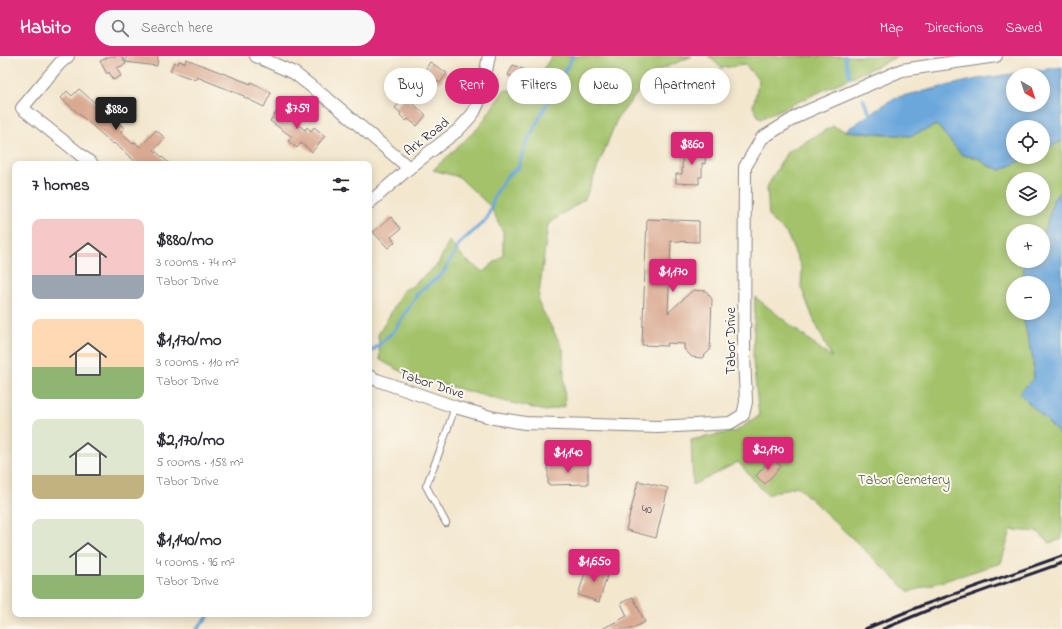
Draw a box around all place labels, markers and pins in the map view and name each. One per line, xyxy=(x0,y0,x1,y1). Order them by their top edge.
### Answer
pin: $759 xyxy=(273,96,321,130)
pin: $880 xyxy=(92,97,140,131)
pin: $860 xyxy=(668,132,716,166)
pin: $1,170 xyxy=(640,259,706,293)
pin: $2,170 xyxy=(735,437,801,471)
pin: $1,140 xyxy=(535,440,601,474)
pin: $1,650 xyxy=(561,549,627,583)

